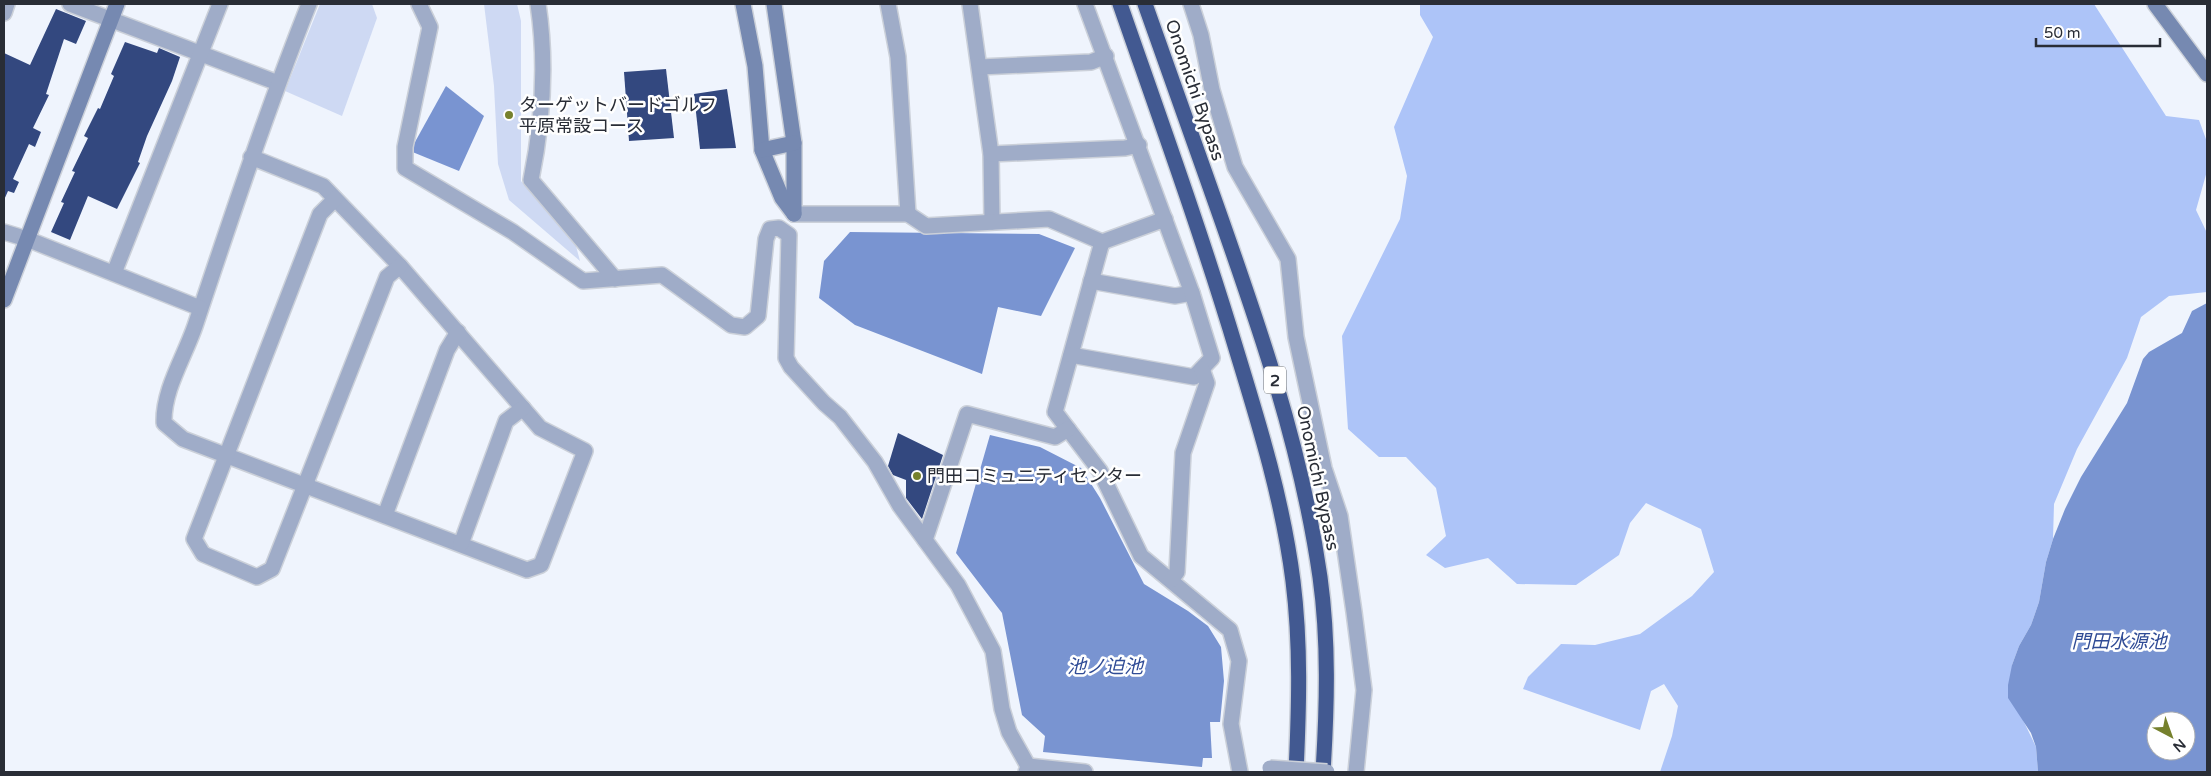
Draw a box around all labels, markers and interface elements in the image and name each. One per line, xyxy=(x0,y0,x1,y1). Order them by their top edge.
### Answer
scale bar xyxy=(2036,15,2160,47)
street label: Onomichi Bypass xyxy=(1161,17,1229,163)
text: 50 m xyxy=(2044,24,2081,42)
place label: ターゲットバードゴルフ 平原常設コース xyxy=(519,94,717,137)
marker: ターゲットバードゴルフ 平原常設コース xyxy=(503,109,515,121)
road number: 2 xyxy=(1264,366,1286,394)
street label: Onomichi Bypass xyxy=(1292,403,1344,553)
place label: 門田コミュニティセンター xyxy=(927,465,1142,487)
marker: 門田コミュニティセンター xyxy=(911,470,923,482)
water label: 門田水源池 xyxy=(2071,631,2168,653)
water label: 池ノ迫池 xyxy=(1067,656,1145,678)
north arrow xyxy=(2146,711,2196,761)
text: N xyxy=(2169,735,2189,756)

